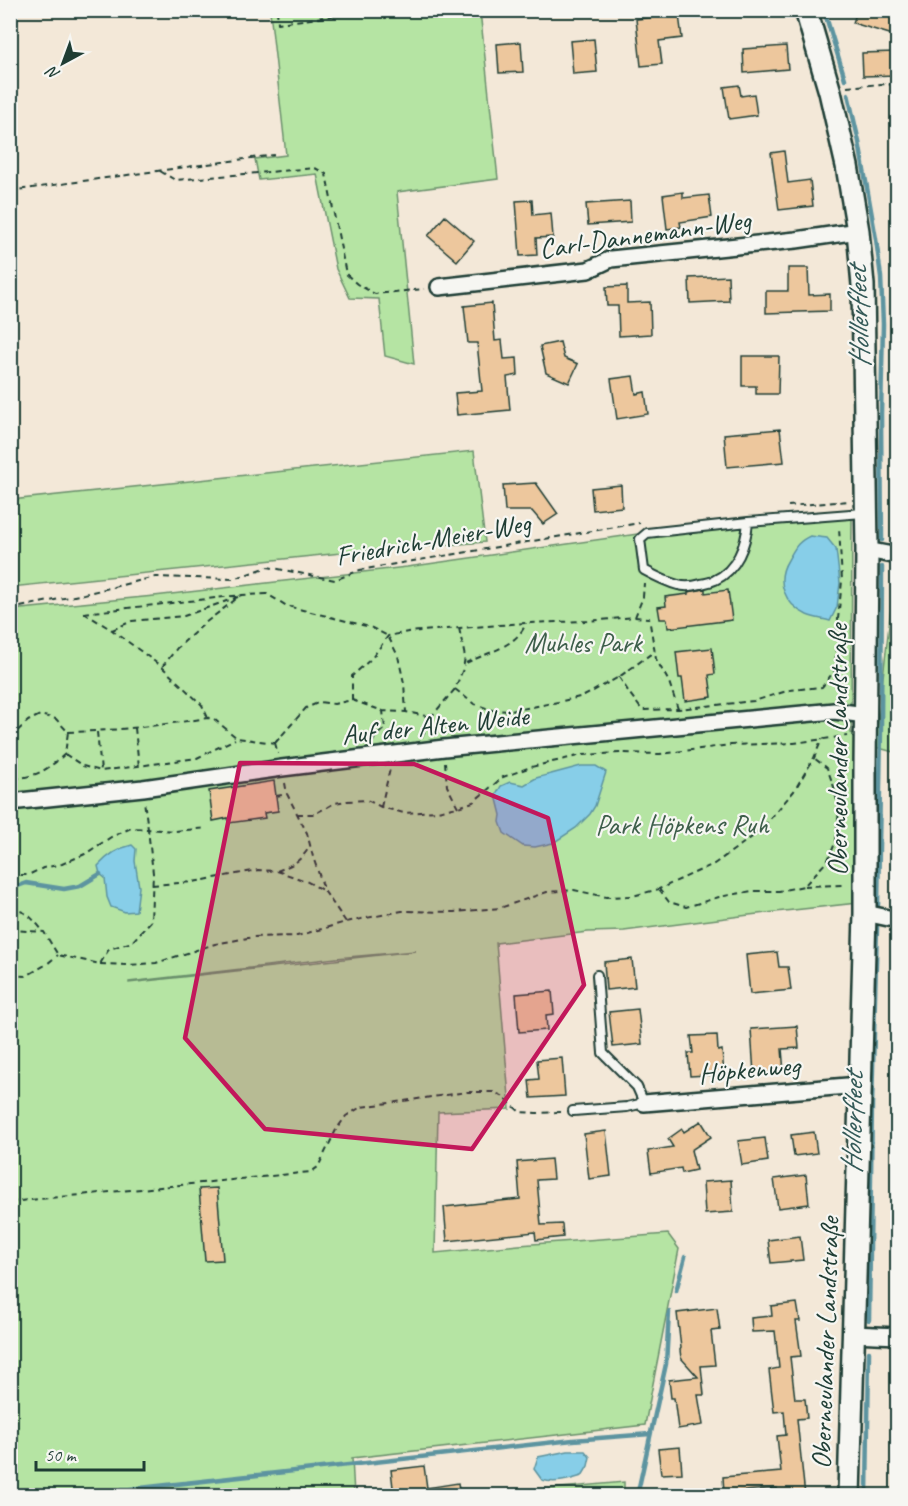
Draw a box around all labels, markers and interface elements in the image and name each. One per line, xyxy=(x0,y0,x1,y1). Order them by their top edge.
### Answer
north arrow xyxy=(33,33,93,93)
text: N xyxy=(41,61,64,84)
street label: Carl-Dannemann-Weg xyxy=(537,202,754,266)
water label: Hollerfleet xyxy=(837,260,879,368)
street label: Friedrich-Meier-Weg xyxy=(333,504,534,573)
street label: Oberneulander Landstraße xyxy=(820,622,855,876)
park label: Muhles Park xyxy=(524,625,643,660)
street label: Auf der Alten Weide xyxy=(340,698,532,752)
park label: Park Höpkens Ruh xyxy=(595,807,770,842)
street label: Höpkenweg xyxy=(697,1047,803,1091)
water label: Hollerfleet xyxy=(832,1066,872,1174)
street label: Oberneulander Landstraße xyxy=(803,1214,847,1470)
scale bar xyxy=(36,1434,144,1472)
text: 50 m xyxy=(45,1444,78,1466)

